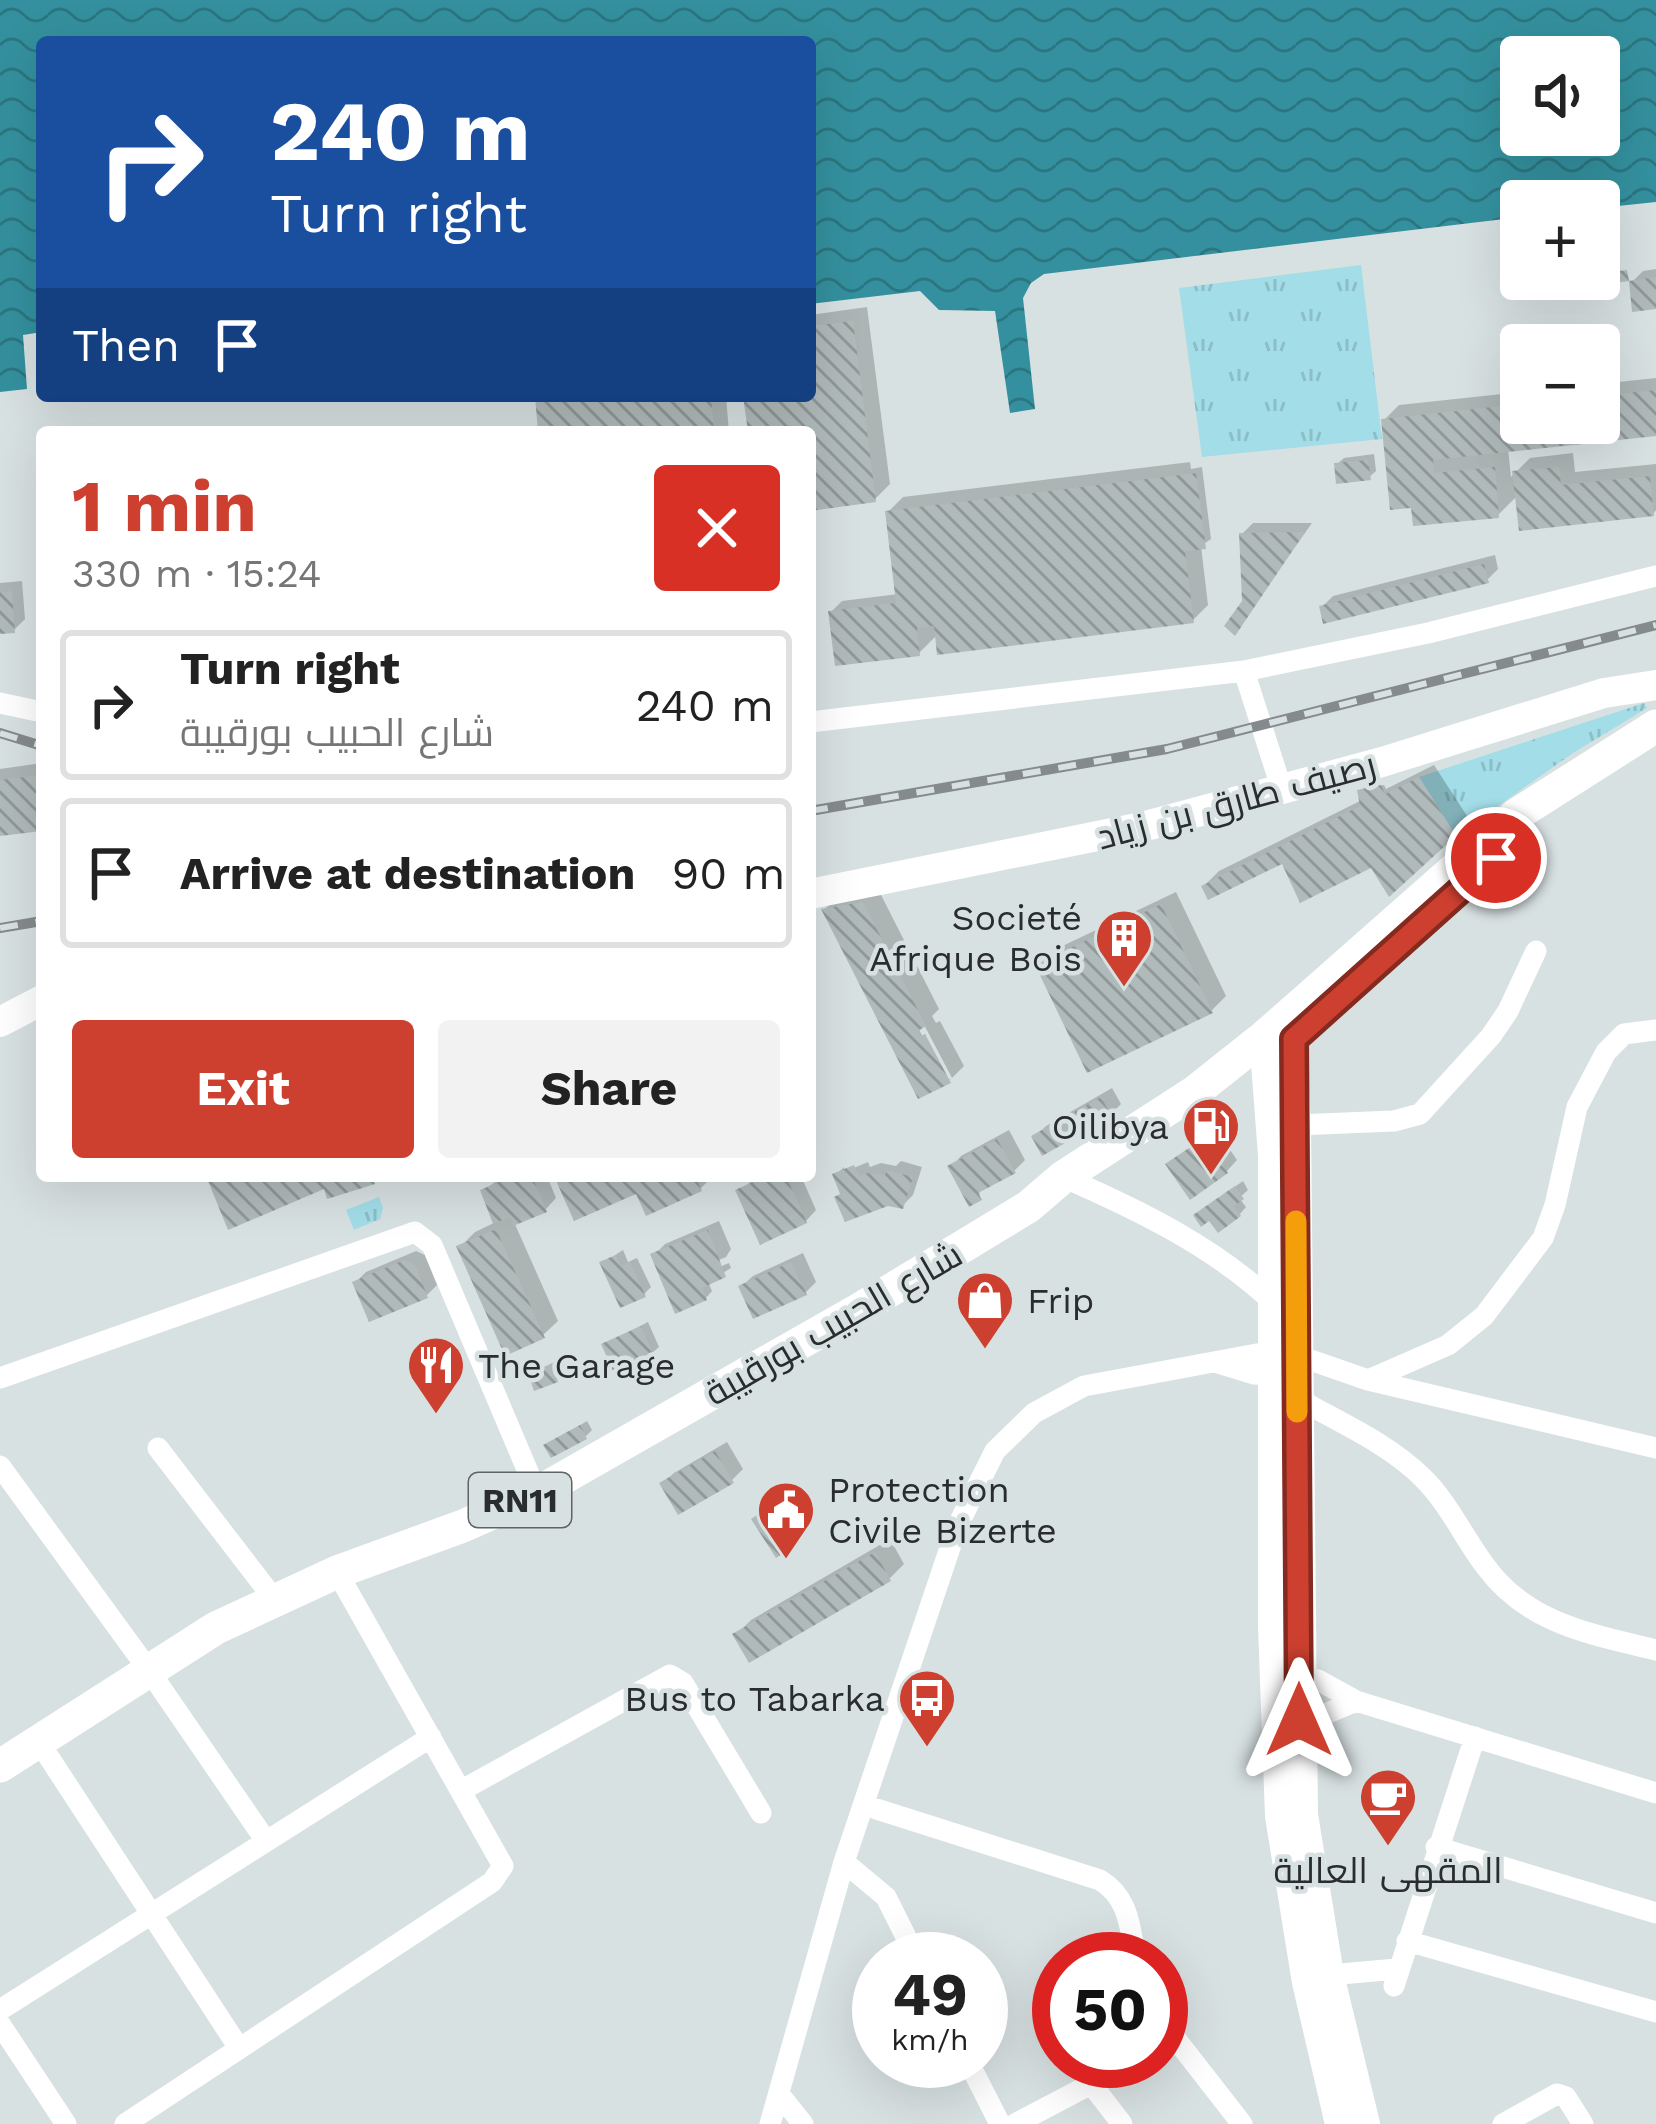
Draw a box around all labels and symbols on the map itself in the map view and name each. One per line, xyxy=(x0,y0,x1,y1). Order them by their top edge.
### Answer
street label: رصيف طارق بن زياد xyxy=(1092,744,1381,859)
pin xyxy=(1445,807,1547,909)
place label: Societé Afrique Bois xyxy=(869,897,1082,980)
building icon: Societé Afrique Bois xyxy=(1093,907,1155,989)
fuel station icon: Oilibya xyxy=(1180,1095,1242,1177)
place label: Oilibya xyxy=(1052,1106,1169,1148)
street label: شارع الحبيب بورقيبة xyxy=(697,1233,971,1417)
shop icon: Frip xyxy=(954,1269,1016,1351)
place label: Frip xyxy=(1027,1280,1094,1322)
restaurant icon: The Garage xyxy=(405,1334,467,1416)
place label: The Garage xyxy=(478,1345,675,1387)
place label: Protection Civile Bizerte xyxy=(828,1469,1057,1552)
road number: RN11 xyxy=(469,1473,571,1527)
public building icon: Protection Civile Bizerte xyxy=(755,1479,817,1561)
position arrow xyxy=(1236,1657,1362,1783)
bus stop icon: Bus to Tabarka xyxy=(896,1667,958,1749)
place label: Bus to Tabarka xyxy=(624,1678,885,1720)
cafe icon: المقهى العالية xyxy=(1357,1766,1419,1848)
place label: المقهى العالية xyxy=(1273,1850,1503,1892)
speed limit sign: 50 xyxy=(1032,1932,1188,2088)

